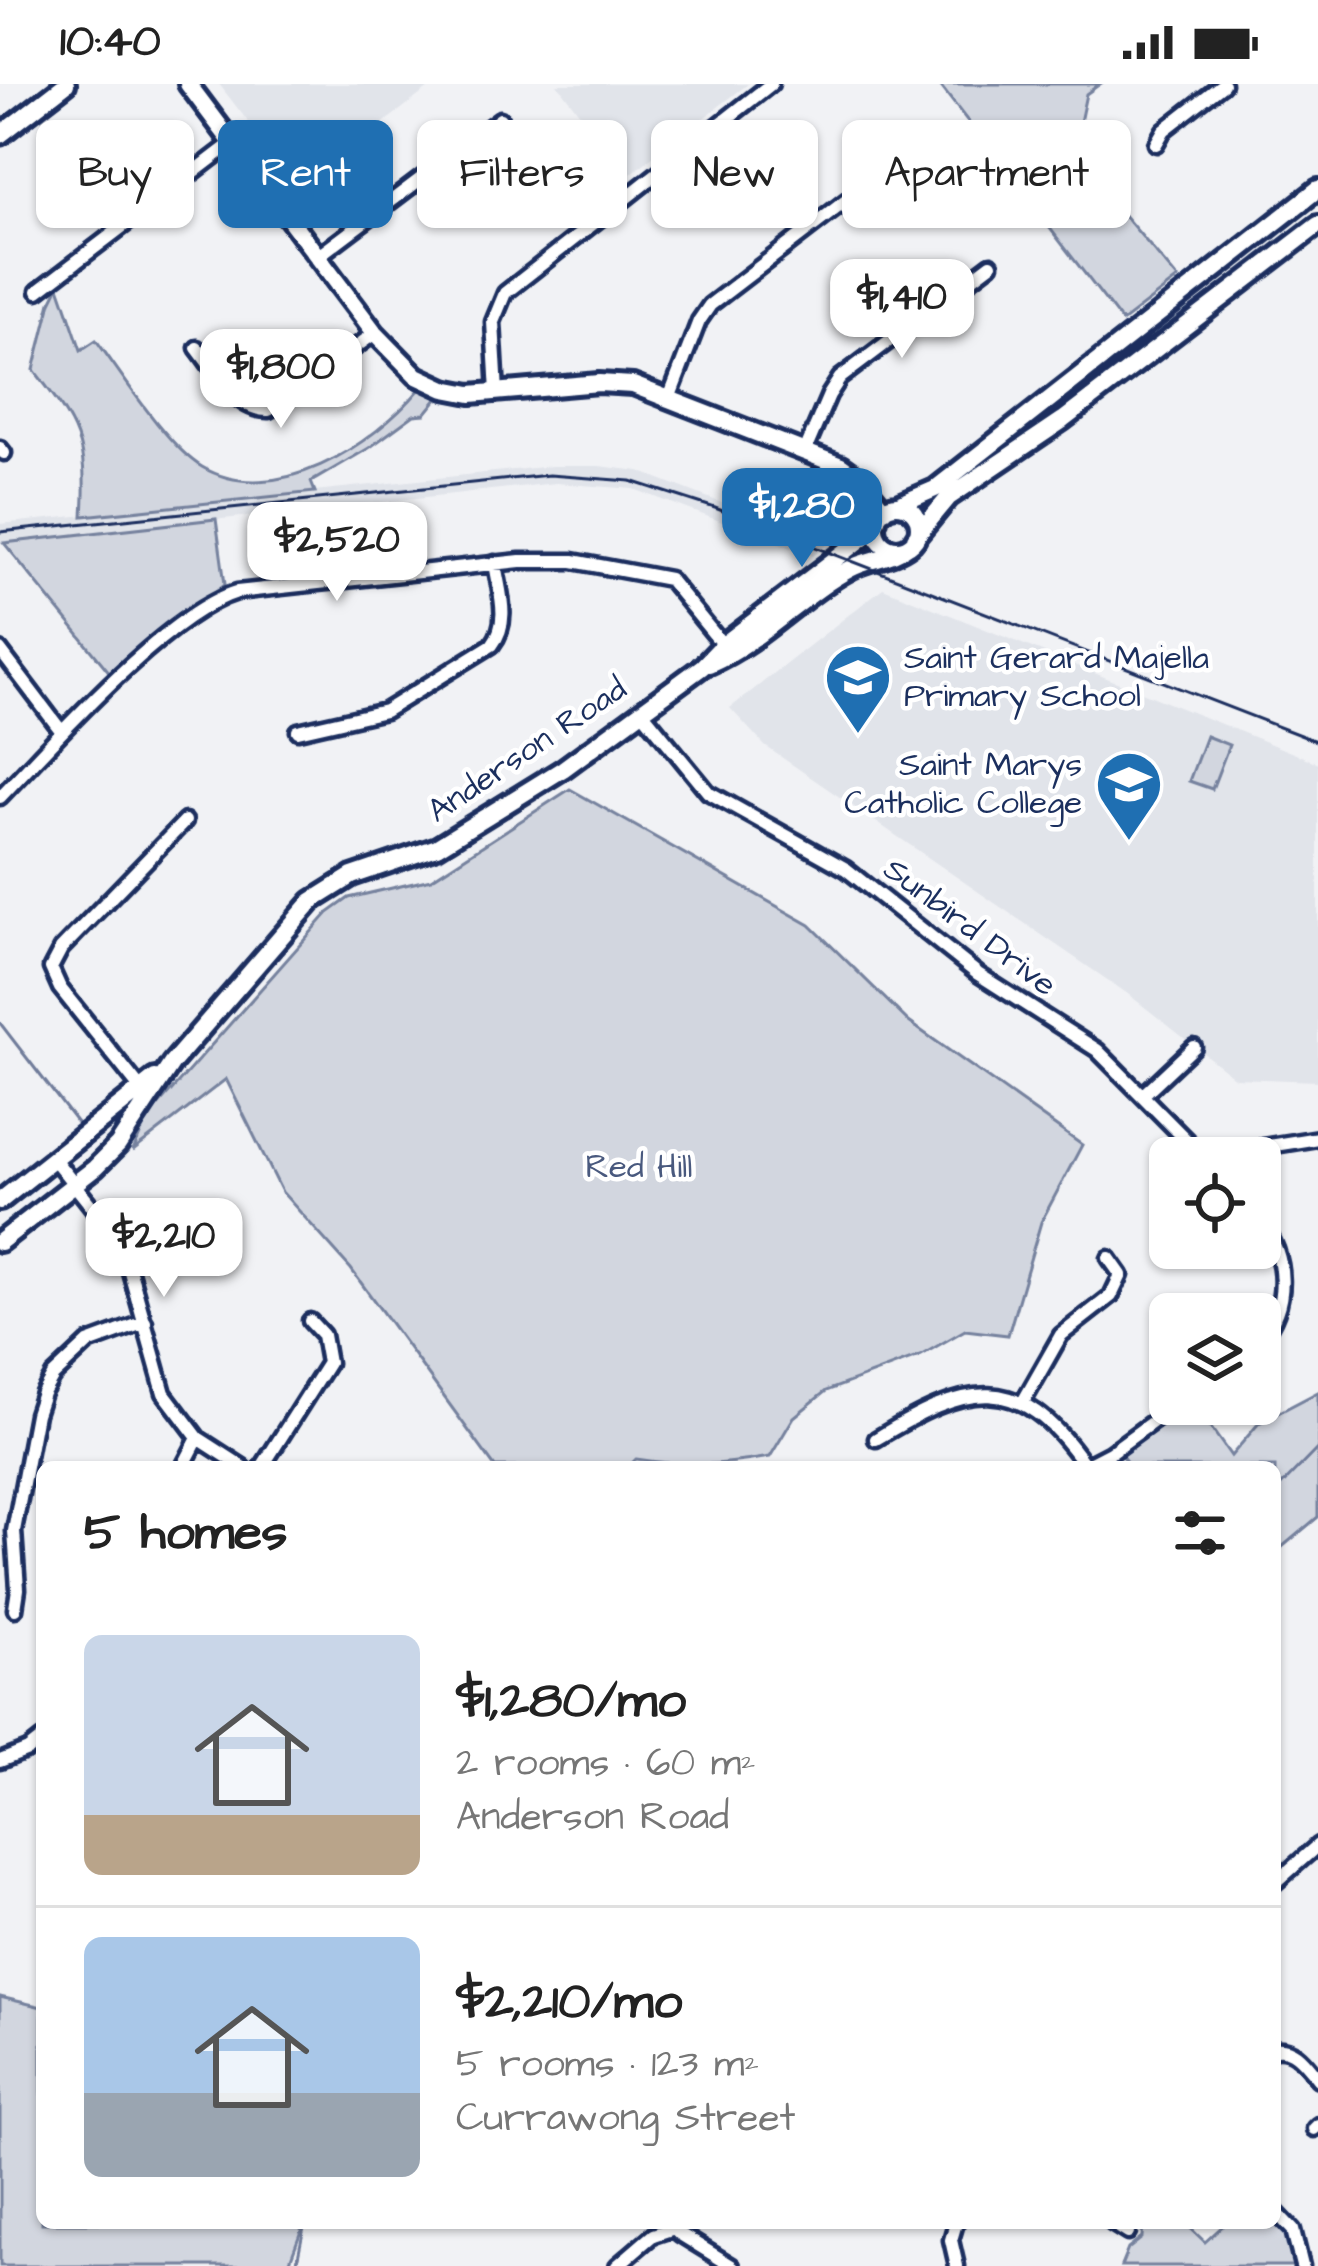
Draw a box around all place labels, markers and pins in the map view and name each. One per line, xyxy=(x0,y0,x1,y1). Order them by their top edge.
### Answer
pin: $1,410 xyxy=(804,259,1000,361)
pin: $1,800 xyxy=(183,329,379,431)
pin: $1,280 xyxy=(704,468,900,570)
pin: $2,520 xyxy=(239,502,435,604)
place label: Saint Gerard Majella Primary School xyxy=(904,635,1209,720)
school or university icon: Saint Gerard Majella Primary School xyxy=(823,642,893,736)
place label: Saint Marys Catholic College xyxy=(844,742,1082,828)
school or university icon: Saint Marys Catholic College xyxy=(1094,749,1164,843)
pin: $2,210 xyxy=(66,1198,262,1300)

